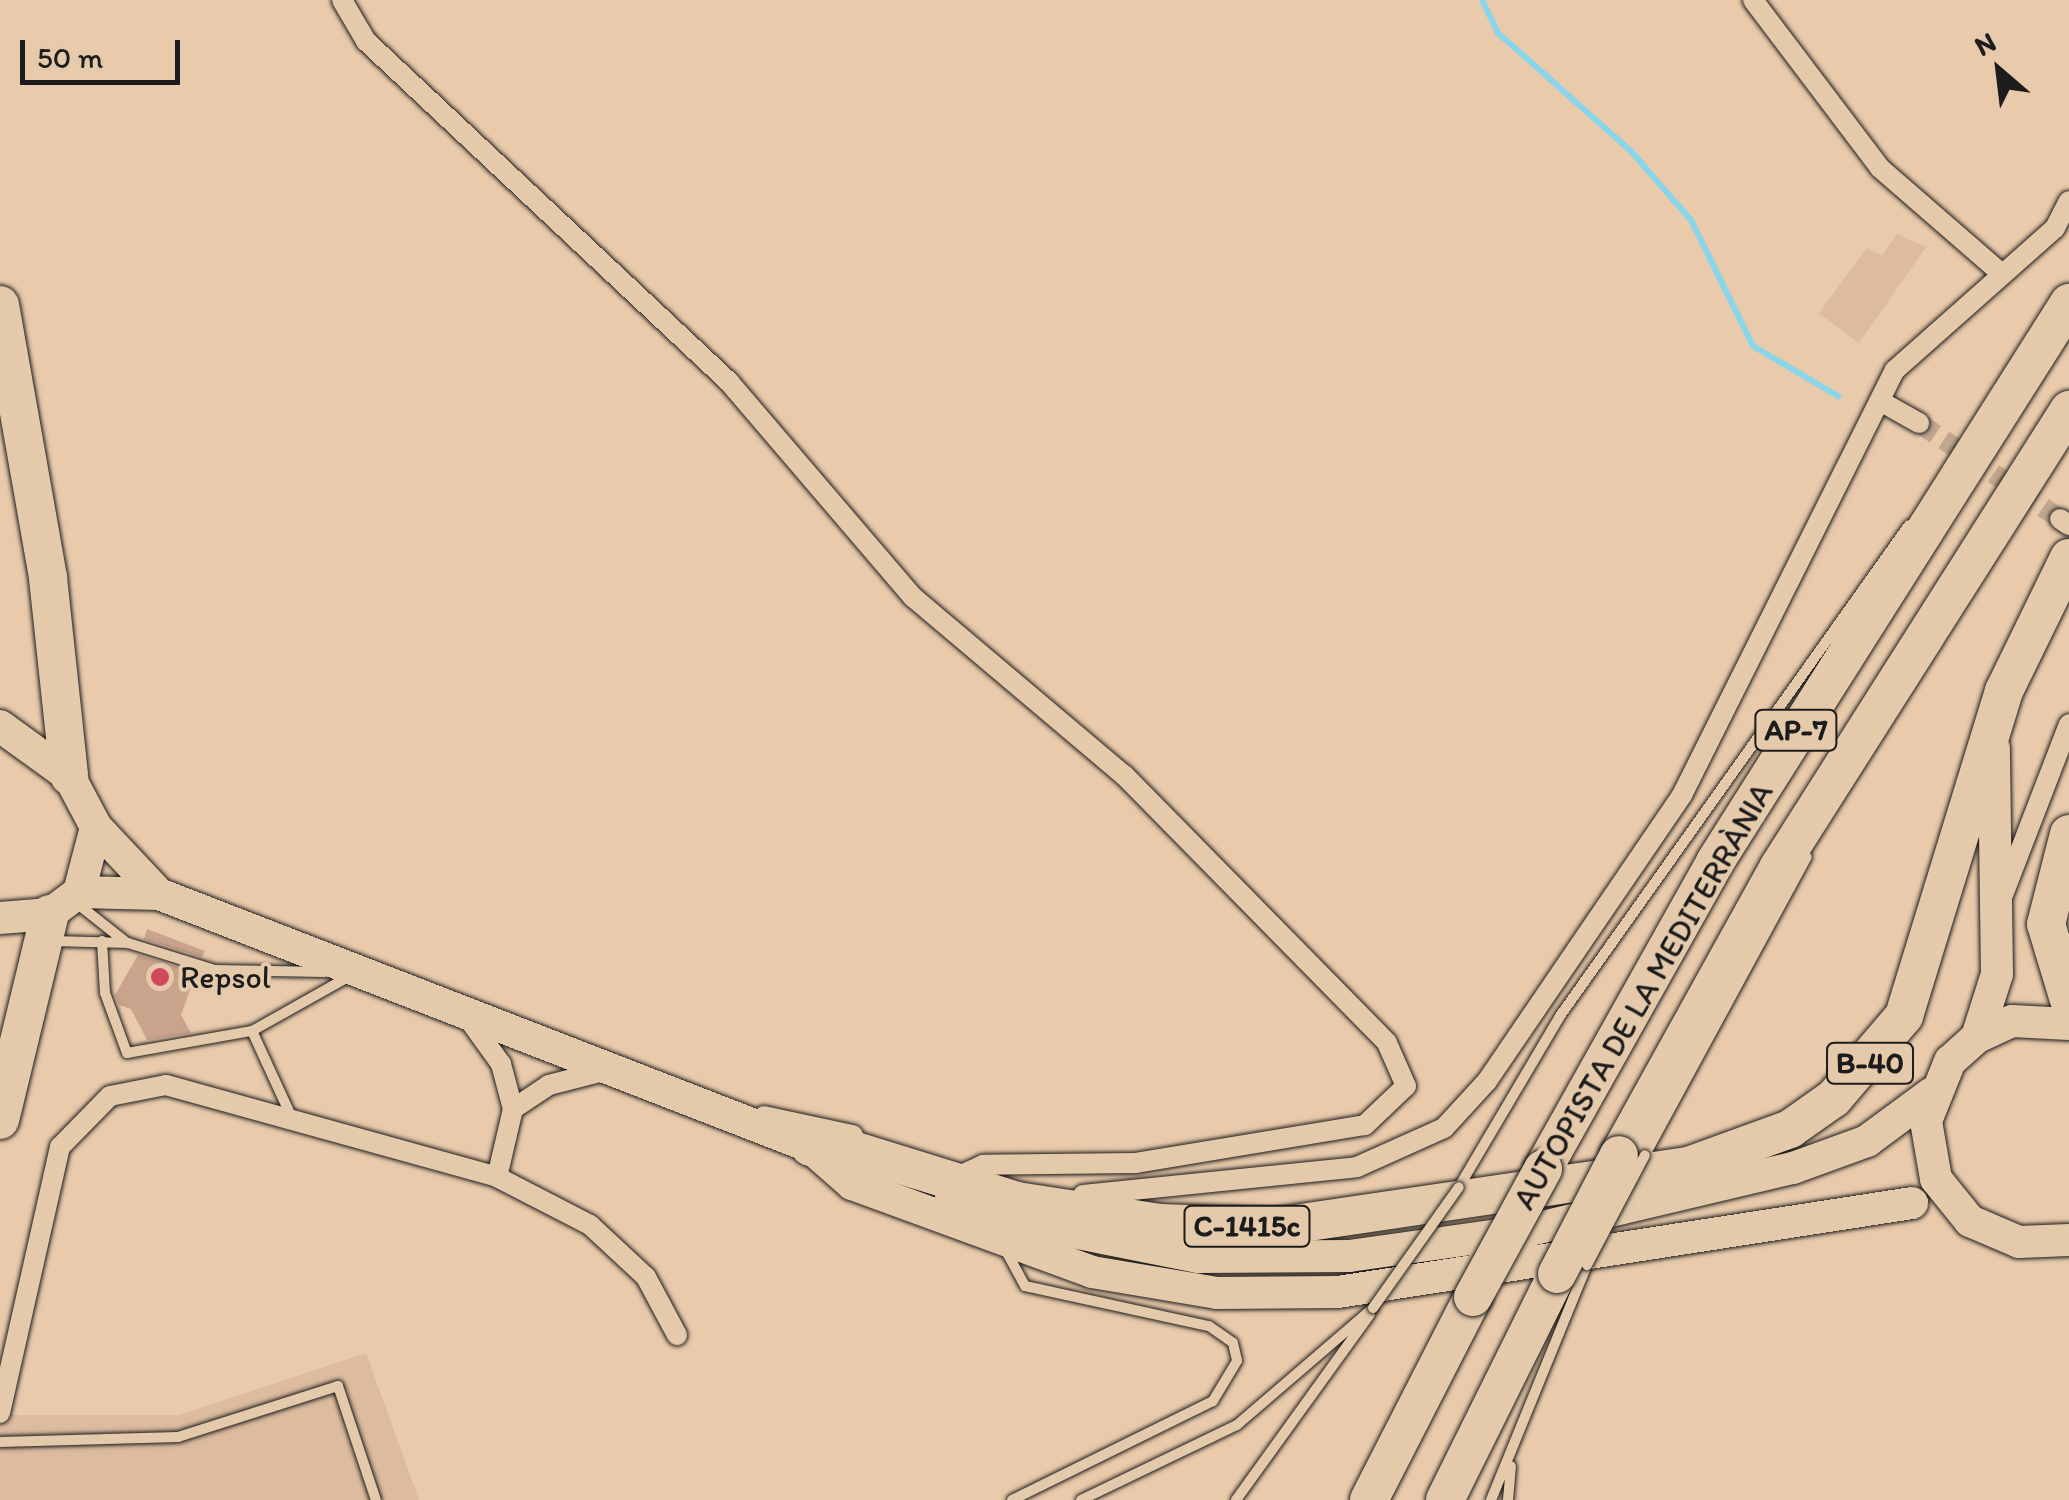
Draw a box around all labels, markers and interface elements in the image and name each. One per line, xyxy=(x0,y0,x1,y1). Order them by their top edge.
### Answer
scale bar xyxy=(25,20,185,82)
north arrow xyxy=(1949,20,2049,120)
text: N xyxy=(1969,24,2001,63)
text: 50 m xyxy=(37,39,103,76)
road number: AP-7 xyxy=(1754,705,1838,755)
street label: AUTOPISTA DE LA MEDITERRÀNIA xyxy=(1505,775,1781,1217)
place label: Repsol xyxy=(180,958,271,996)
marker: Repsol xyxy=(149,966,171,988)
road number: B-40 xyxy=(1825,1038,1915,1088)
road number: C-1415c xyxy=(1182,1201,1312,1251)

